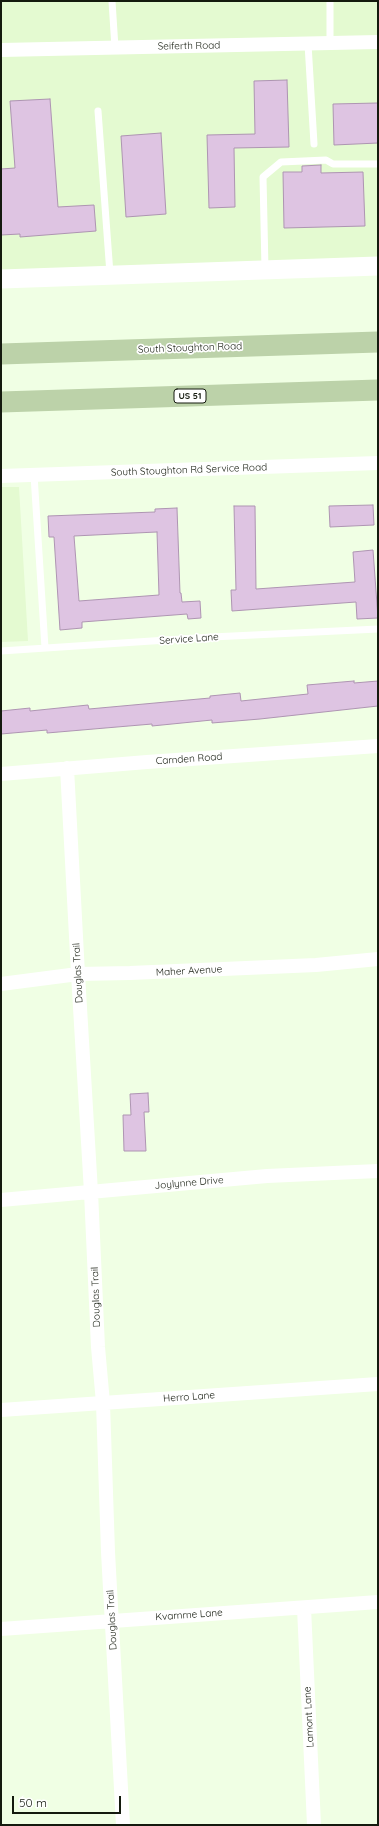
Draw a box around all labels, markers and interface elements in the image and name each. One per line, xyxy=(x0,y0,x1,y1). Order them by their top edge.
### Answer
street label: Seiferth Road xyxy=(158,39,220,53)
street label: South Stoughton Road xyxy=(138,340,242,356)
road number: US 51 xyxy=(174,389,206,403)
street label: South Stoughton Rd Service Road xyxy=(111,461,267,479)
street label: Service Lane xyxy=(159,631,219,647)
street label: Camden Road xyxy=(155,751,223,767)
street label: Douglas Trail xyxy=(70,942,86,1004)
street label: Maher Avenue xyxy=(156,963,222,979)
street label: Joylynne Drive xyxy=(154,1174,224,1192)
street label: Douglas Trail xyxy=(89,1267,103,1327)
street label: Herro Lane xyxy=(163,1389,215,1405)
street label: Douglas Trail xyxy=(104,1589,120,1651)
street label: Kvamme Lane xyxy=(155,1607,223,1623)
street label: Lamont Lane xyxy=(301,1686,317,1748)
scale bar xyxy=(14,1788,123,1814)
text: 50 m xyxy=(19,1795,47,1810)

